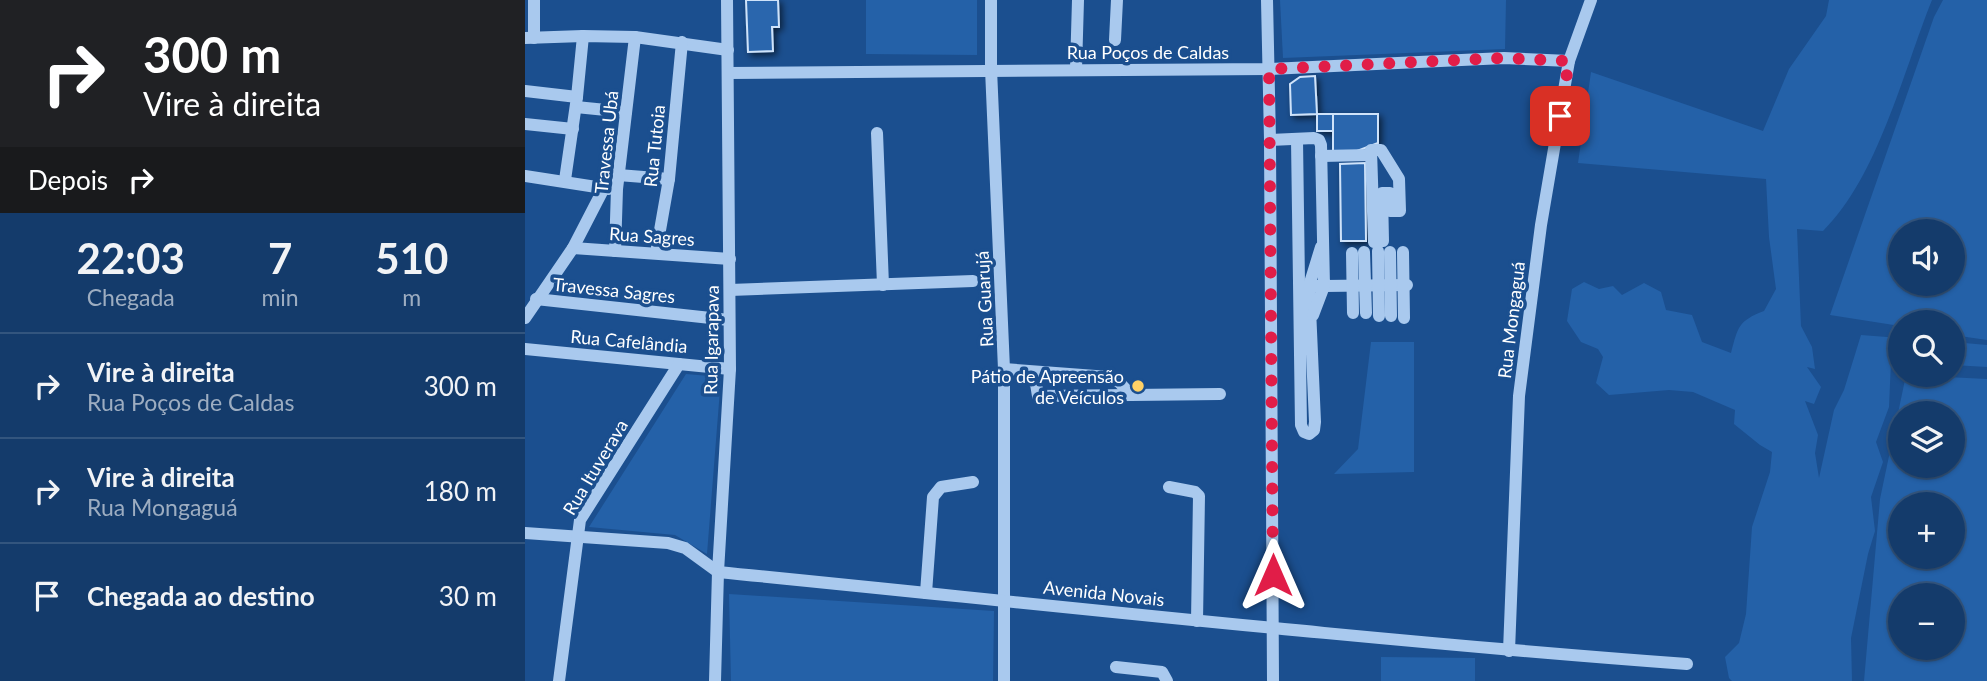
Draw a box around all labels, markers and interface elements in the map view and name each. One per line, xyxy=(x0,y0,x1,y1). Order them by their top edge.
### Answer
text: 300 m xyxy=(143,25,281,83)
icon: right xyxy=(28,28,119,119)
street label: Rua Poços de Caldas xyxy=(1067,41,1229,63)
text: Vire à direita xyxy=(143,84,321,123)
pin xyxy=(1530,86,1590,146)
street label: Travessa Ubá xyxy=(590,89,622,195)
icon: arrive xyxy=(1541,97,1579,135)
street label: Rua Tutoia xyxy=(639,104,669,188)
icon: right xyxy=(122,161,160,199)
text: Depois xyxy=(28,164,108,196)
map controls xyxy=(1888,219,1965,660)
button: sound xyxy=(1888,219,1965,296)
street label: Rua Sagres xyxy=(608,222,696,250)
text: 22:03 xyxy=(77,233,185,283)
text: 7 xyxy=(268,233,292,283)
text: 510 xyxy=(375,233,448,283)
street label: Rua Guarujá xyxy=(970,250,998,348)
street label: Rua Mongaguá xyxy=(1493,260,1529,380)
street label: Travessa Sagres xyxy=(552,273,676,307)
text: Chegada xyxy=(87,283,175,311)
text: min xyxy=(261,283,299,311)
text: m xyxy=(402,283,421,311)
street label: Rua Igarapava xyxy=(699,285,723,395)
button: search xyxy=(1888,310,1965,387)
street label: Rua Cafelândia xyxy=(570,325,688,357)
text: Vire à direita xyxy=(87,356,235,388)
place label: Pátio de Apreensão de Veículos xyxy=(971,365,1124,408)
icon: right xyxy=(28,367,66,405)
text: 300 m xyxy=(424,370,497,402)
marker: Pátio de Apreensão de Veículos xyxy=(1130,378,1146,394)
text: Rua Poços de Caldas xyxy=(87,388,294,416)
button: layers xyxy=(1888,401,1965,478)
street label: Rua Ituverava xyxy=(558,415,632,519)
text: Vire à direita xyxy=(87,461,235,493)
icon: right xyxy=(28,472,66,510)
text: 180 m xyxy=(424,475,497,507)
button: + xyxy=(1888,492,1965,569)
text: Rua Mongaguá xyxy=(87,493,238,521)
position arrow xyxy=(1236,538,1310,612)
street label: Avenida Novais xyxy=(1042,576,1166,610)
icon: arrive xyxy=(28,577,66,615)
text: Chegada ao destino xyxy=(87,580,315,612)
text: 30 m xyxy=(439,580,497,612)
button: − xyxy=(1888,583,1965,660)

